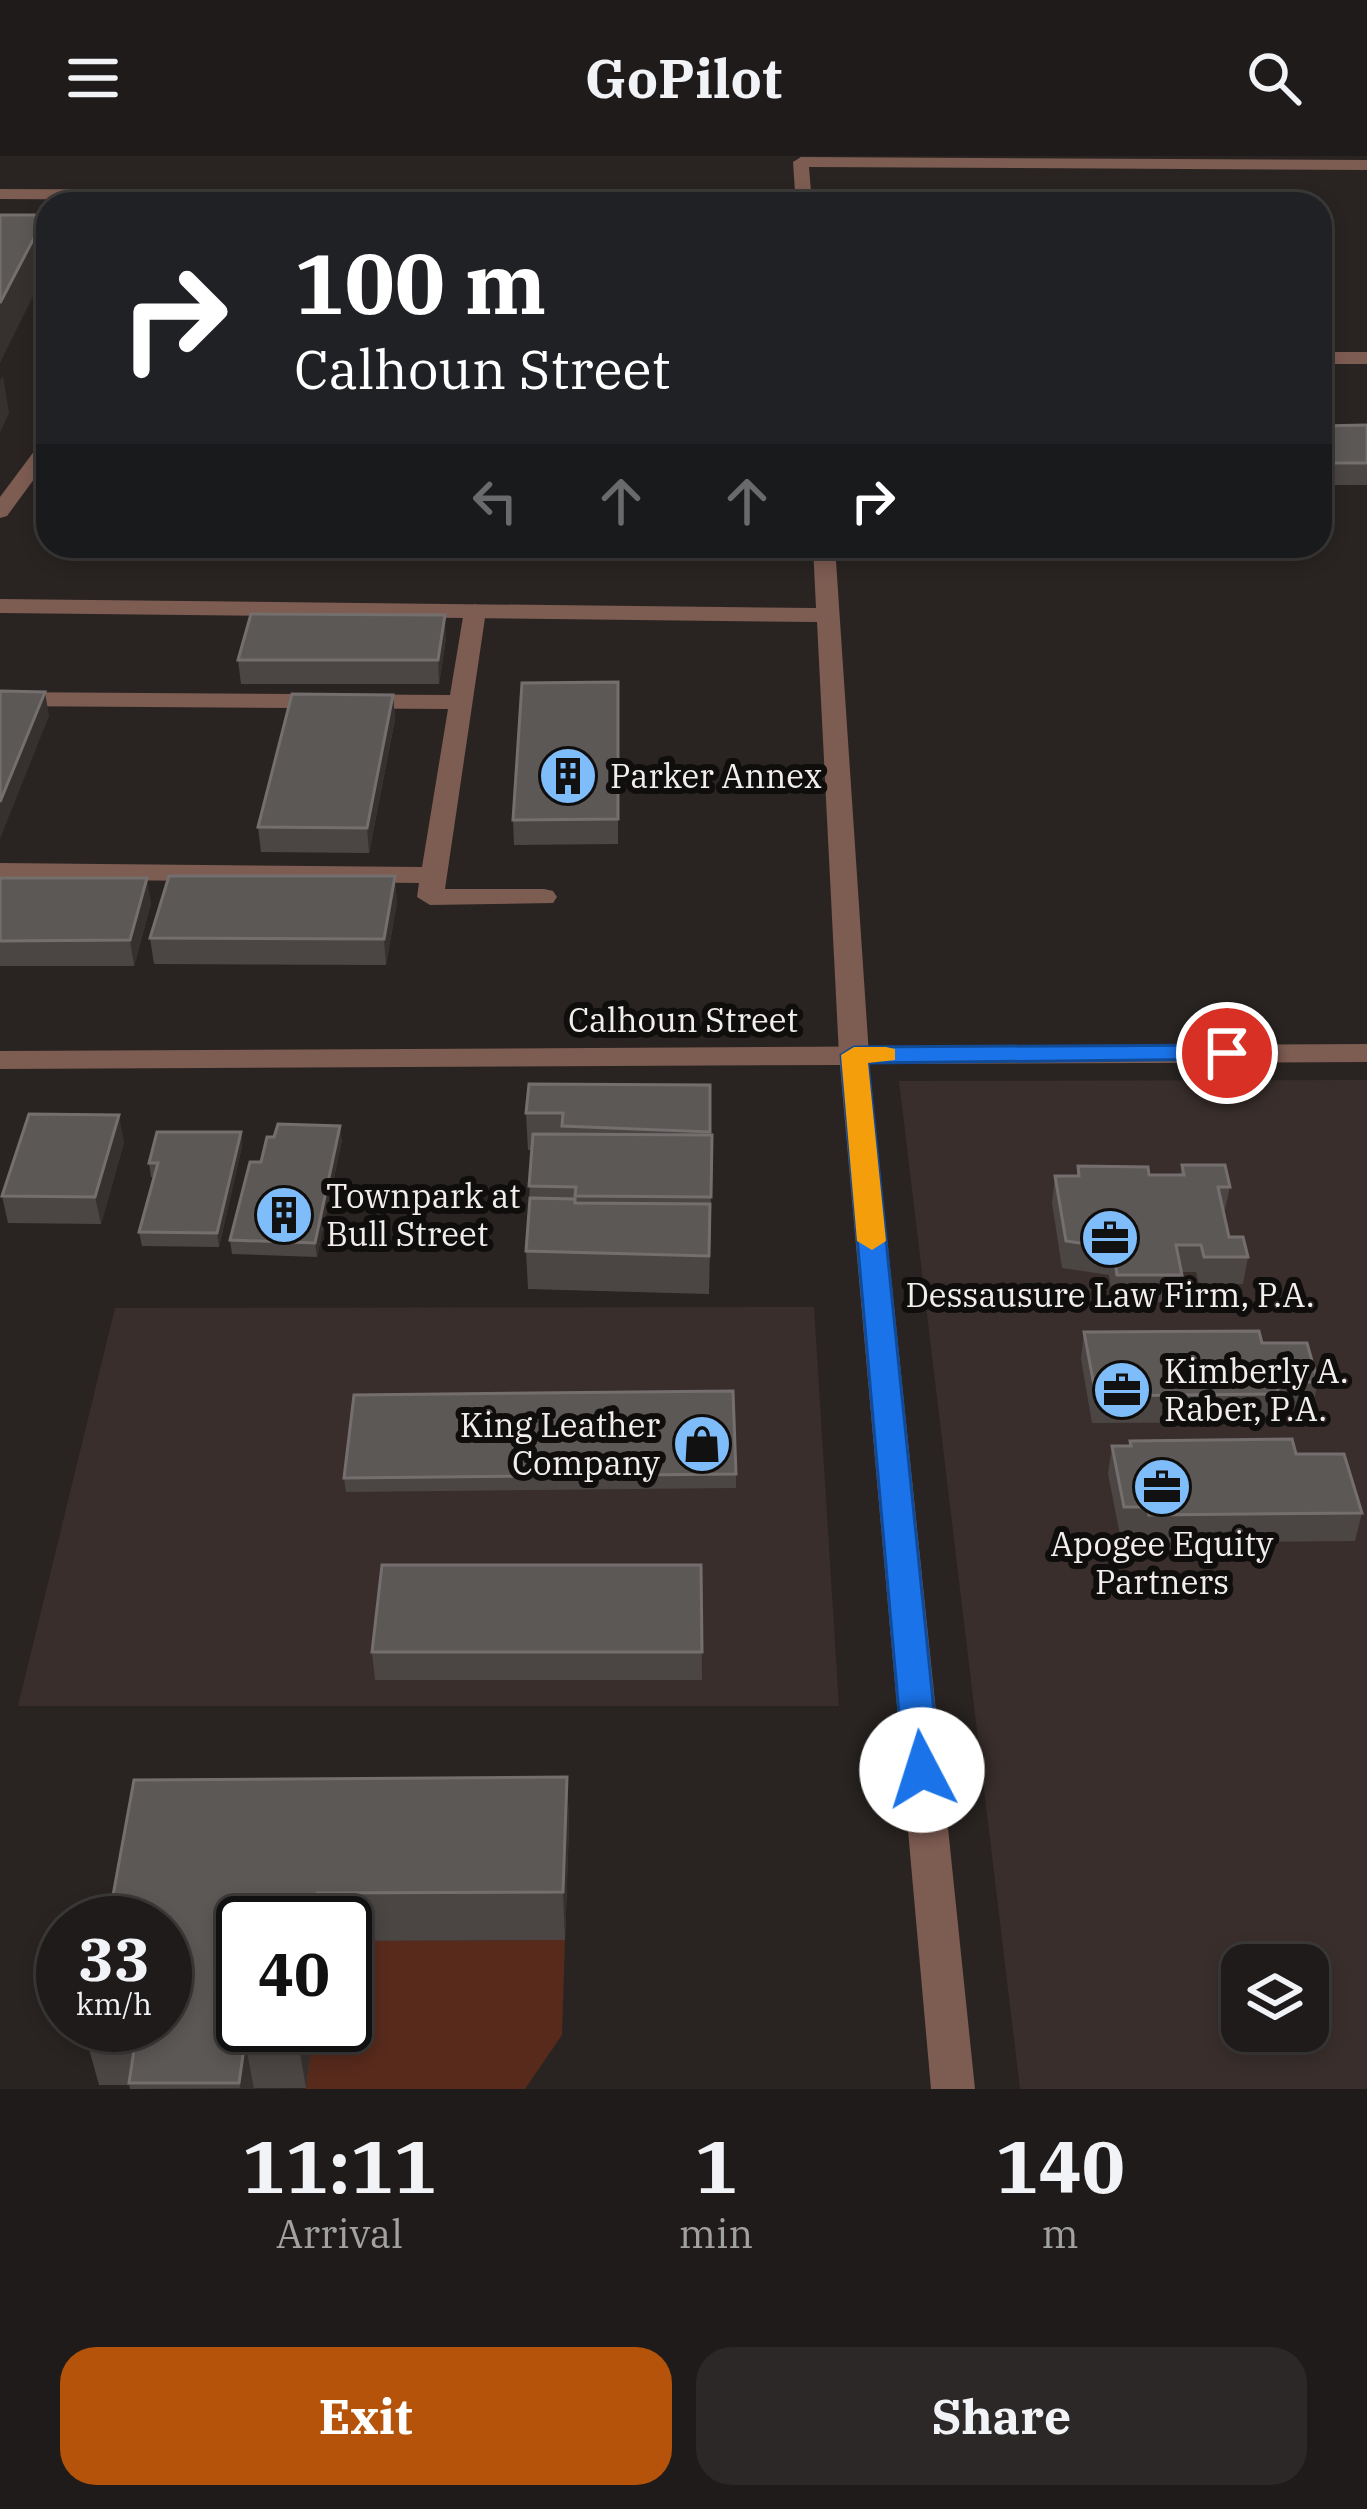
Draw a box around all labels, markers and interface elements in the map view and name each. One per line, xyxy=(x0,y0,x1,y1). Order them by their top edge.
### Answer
text: GoPilot xyxy=(585,43,782,113)
icon: menu xyxy=(60,45,126,111)
icon: search xyxy=(1241,45,1307,111)
text: 100 m xyxy=(294,228,546,337)
icon: right xyxy=(96,240,252,396)
text: Calhoun Street xyxy=(294,334,671,404)
icon: left xyxy=(462,468,528,534)
icon: ahead xyxy=(588,468,654,534)
icon: ahead xyxy=(714,468,780,534)
icon: right xyxy=(840,468,906,534)
building icon: Parker Annex xyxy=(537,745,599,807)
place label: Parker Annex xyxy=(610,754,822,797)
street label: Calhoun Street xyxy=(568,998,798,1041)
pin xyxy=(1176,1002,1278,1104)
icon: arrive xyxy=(1194,1020,1260,1086)
place label: Townpark at Bull Street xyxy=(326,1174,521,1255)
building icon: Townpark at Bull Street xyxy=(253,1184,315,1246)
office icon: Dessausure Law Firm, P.A. xyxy=(1079,1207,1141,1269)
place label: Dessausure Law Firm, P.A. xyxy=(905,1273,1315,1316)
place label: Kimberly A. Raber, P.A. xyxy=(1164,1349,1349,1430)
office icon: Kimberly A. Raber, P.A. xyxy=(1091,1359,1153,1421)
place label: King Leather Company xyxy=(460,1403,660,1484)
shop icon: King Leather Company xyxy=(671,1413,733,1475)
office icon: Apogee Equity Partners xyxy=(1131,1456,1193,1518)
place label: Apogee Equity Partners xyxy=(1051,1522,1274,1603)
position arrow xyxy=(859,1707,985,1833)
speed limit sign: 40 xyxy=(216,1896,372,2052)
text: 33 xyxy=(78,1919,150,1998)
map controls xyxy=(1221,1944,1329,2052)
button: layers xyxy=(1221,1944,1329,2052)
text: km/h xyxy=(76,1984,152,2023)
text: 11:11 xyxy=(242,2119,437,2213)
text: 1 xyxy=(694,2119,738,2213)
text: 140 xyxy=(995,2119,1125,2213)
text: Arrival xyxy=(276,2208,403,2259)
text: min xyxy=(679,2208,753,2259)
text: m xyxy=(1042,2208,1079,2259)
button: Exit xyxy=(60,2347,672,2485)
button: Share xyxy=(696,2347,1307,2485)

